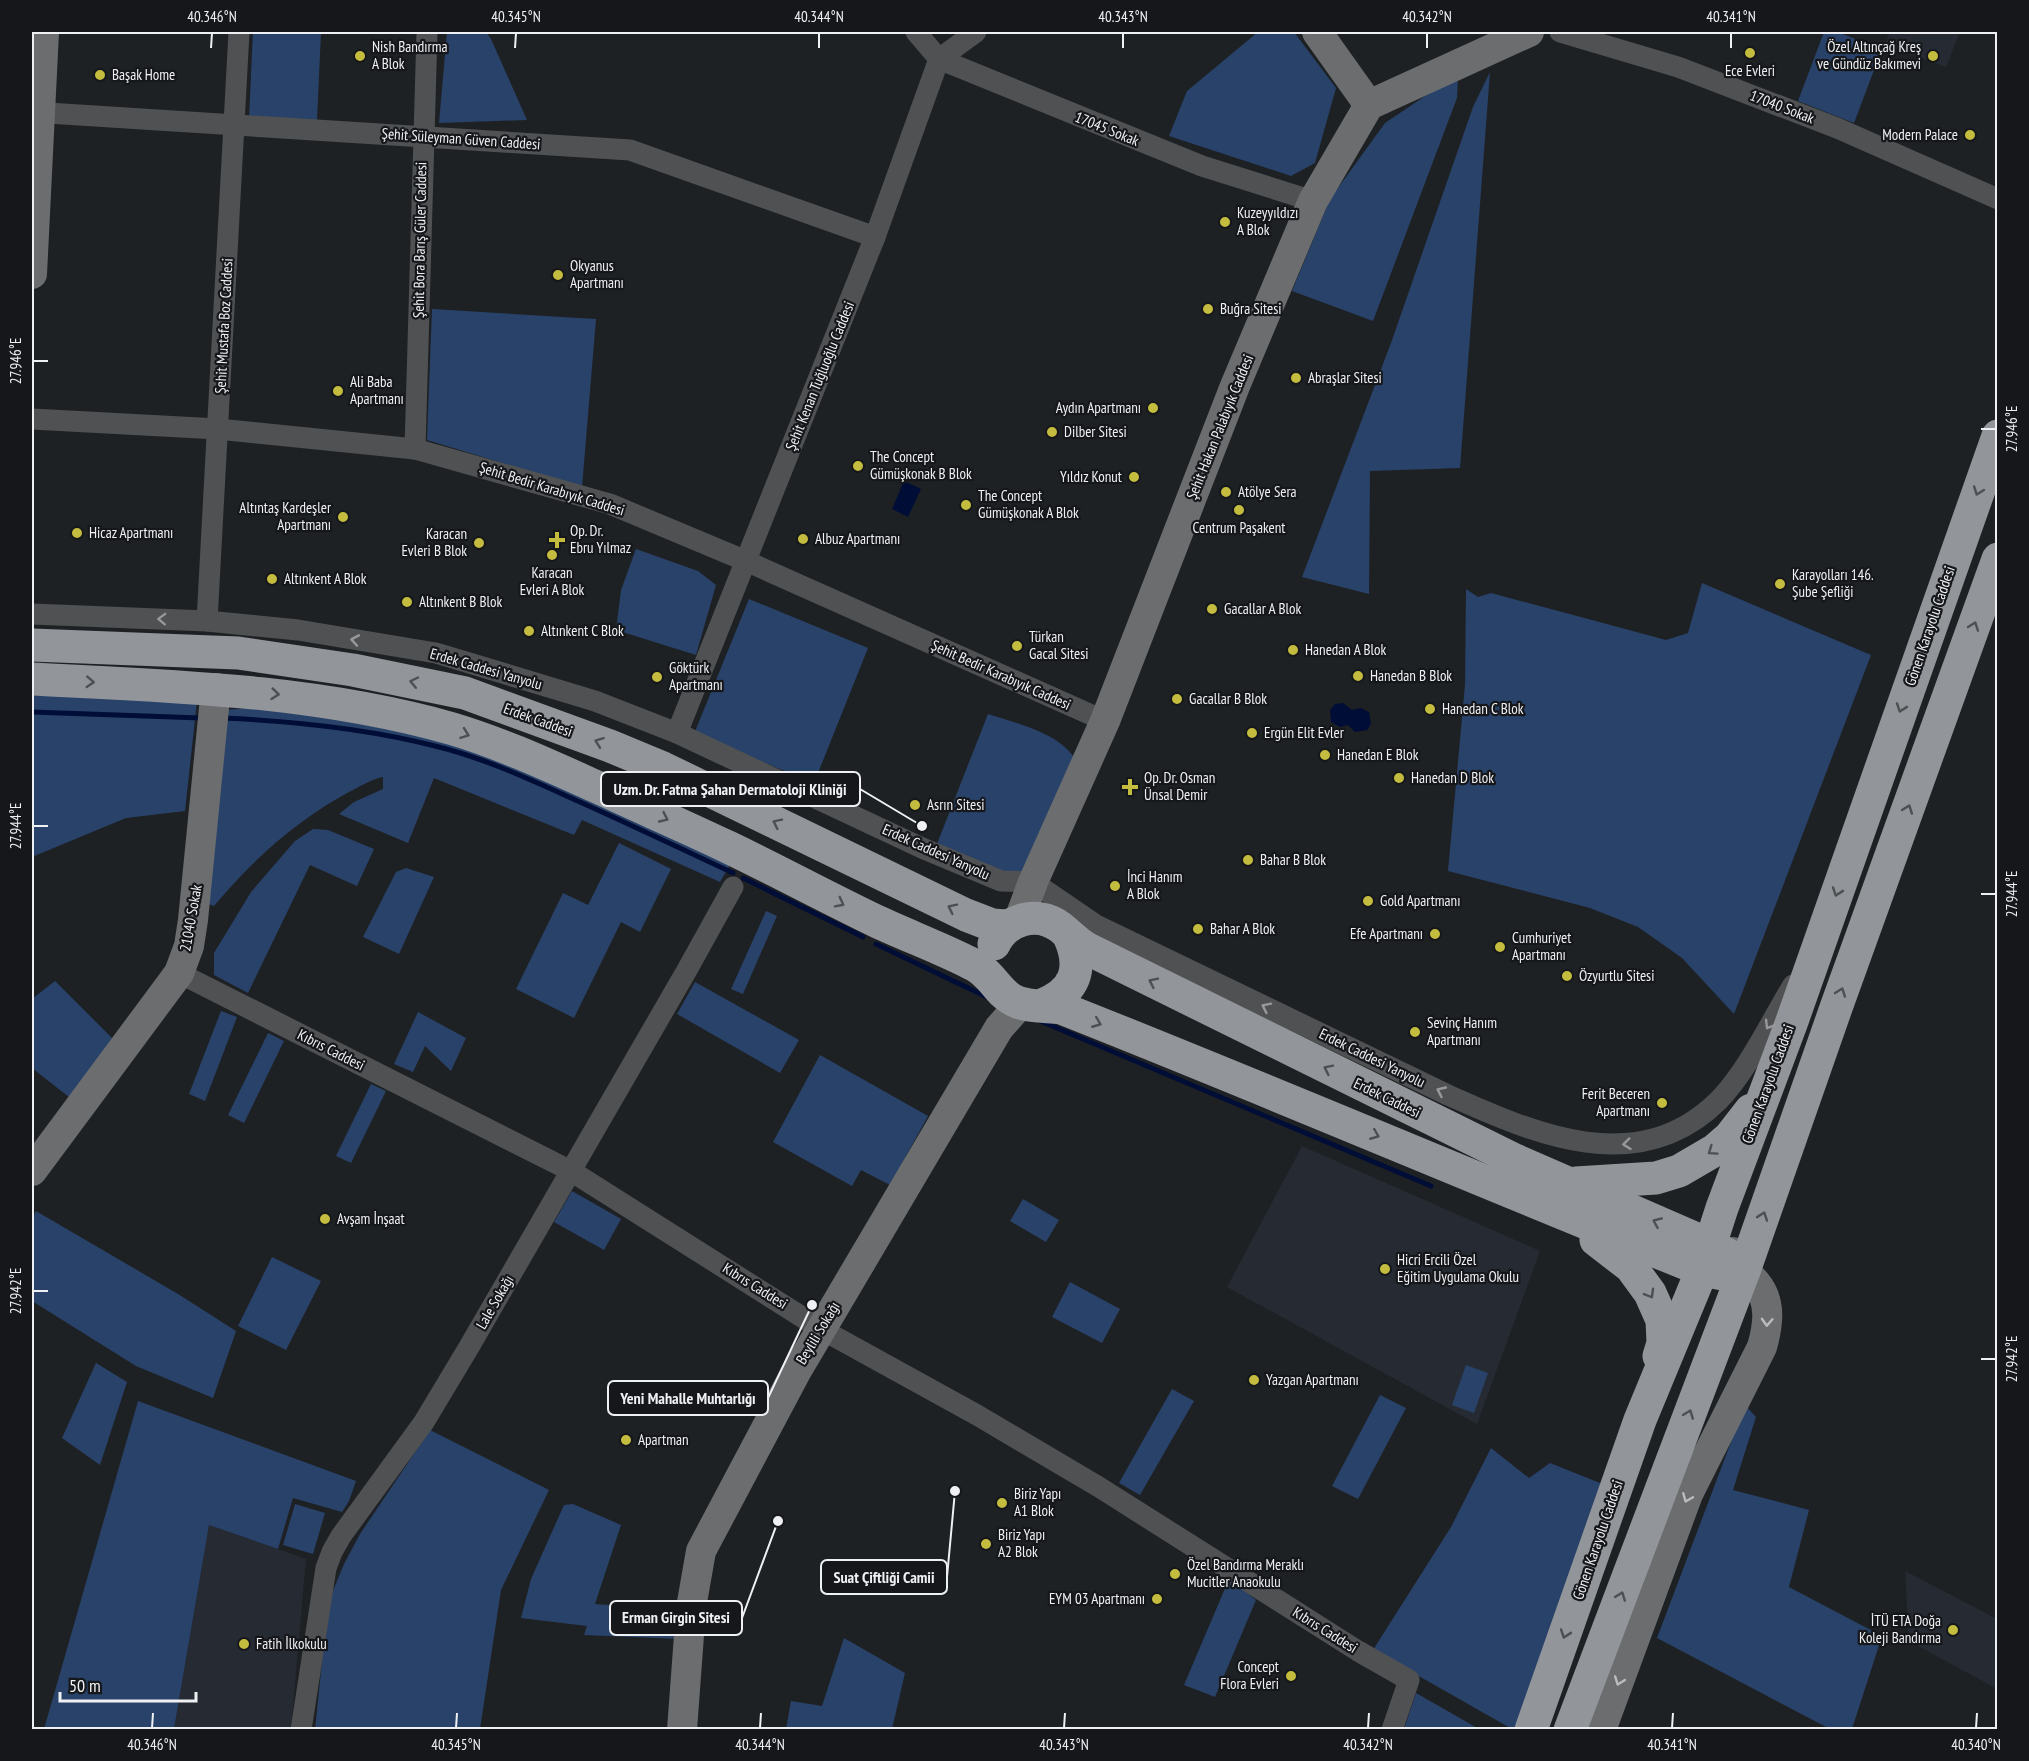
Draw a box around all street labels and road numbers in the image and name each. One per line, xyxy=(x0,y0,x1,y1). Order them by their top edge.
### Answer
street label: 17040 Sokak xyxy=(1747,86,1817,128)
street label: 17045 Sokak xyxy=(1072,107,1142,150)
street label: Şehit Süleyman Güven Caddesi xyxy=(381,123,541,154)
street label: Şehit Bora Barış Güler Caddesi xyxy=(409,162,430,318)
street label: Şehit Mustafa Boz Caddesi xyxy=(210,258,237,394)
street label: Şehit Kenan Tuğluoğlu Caddesi xyxy=(781,298,858,453)
street label: Şehit Hakan Palabıyık Caddesi xyxy=(1182,352,1257,502)
street label: Şehit Bedir Karabıyık Caddesi xyxy=(477,457,627,520)
street label: Gönen Karayolu Caddesi xyxy=(1900,564,1959,688)
street label: Şehit Bedir Karabıyık Caddesi xyxy=(928,635,1074,714)
street label: Erdek Caddesi Yanyolu xyxy=(428,643,544,694)
street label: Erdek Caddesi xyxy=(501,698,575,741)
street label: Erdek Caddesi Yanyolu xyxy=(880,819,993,884)
street label: 21040 Sokak xyxy=(175,883,206,953)
street label: Gönen Karayolu Caddesi xyxy=(1737,1022,1798,1146)
street label: Erdek Caddesi Yanyolu xyxy=(1316,1024,1428,1091)
street label: Kıbrıs Caddesi xyxy=(294,1025,368,1075)
street label: Erdek Caddesi xyxy=(1351,1073,1424,1122)
street label: Kıbrıs Caddesi xyxy=(719,1258,791,1313)
street label: Lale Sokağı xyxy=(472,1271,518,1332)
street label: Beylili Sokağı xyxy=(791,1298,844,1368)
street label: Gönen Karayolu Caddesi xyxy=(1568,1478,1627,1602)
street label: Kıbrıs Caddesi xyxy=(1289,1602,1361,1657)

